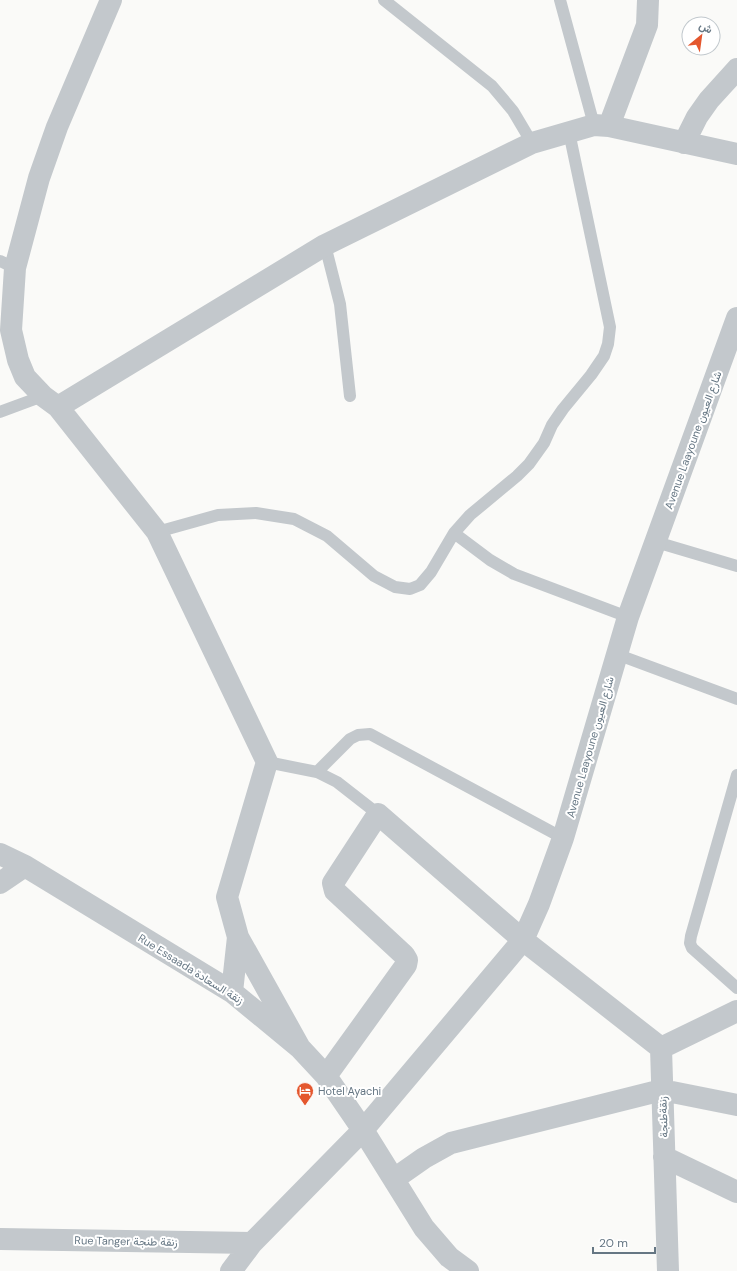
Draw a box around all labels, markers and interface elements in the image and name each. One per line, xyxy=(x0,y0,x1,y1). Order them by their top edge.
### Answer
north arrow xyxy=(681,16,721,56)
text: ش xyxy=(697,18,715,37)
street label: Avenue Laayoune شارع العيون xyxy=(661,369,726,511)
street label: Avenue Laayoune شارع العيون xyxy=(563,675,618,819)
street label: Rue Essaada زنقة السعادة xyxy=(136,931,247,1007)
hotel icon: Hotel Ayachi xyxy=(295,1081,315,1106)
place label: Hotel Ayachi xyxy=(318,1084,381,1098)
street label: زنقةطنجة xyxy=(655,1096,671,1138)
scale bar xyxy=(593,1229,655,1255)
street label: Rue Tanger زنقة طنجة xyxy=(74,1233,178,1249)
text: 20 m xyxy=(599,1235,628,1251)

